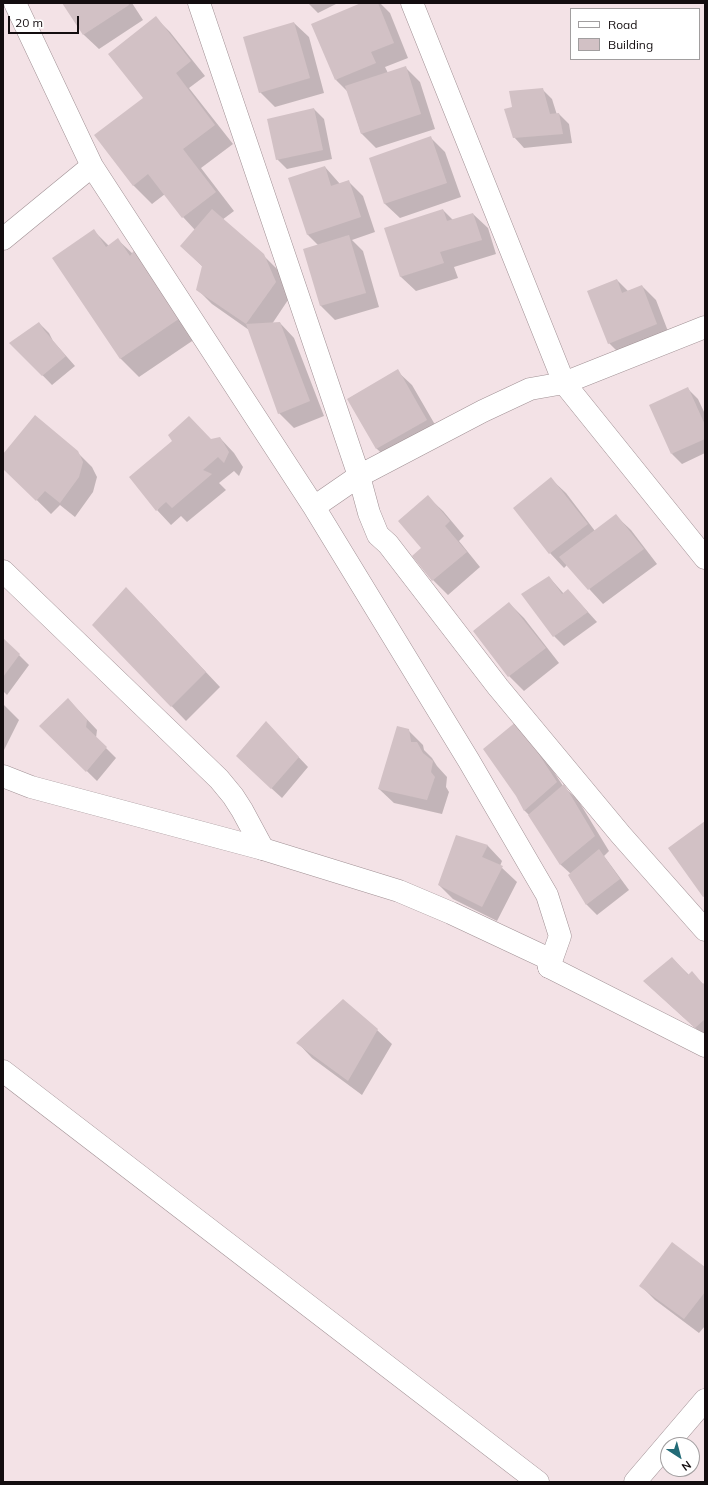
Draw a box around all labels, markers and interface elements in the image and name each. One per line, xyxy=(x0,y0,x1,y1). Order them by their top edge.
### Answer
scale bar xyxy=(10,8,81,34)
legend xyxy=(570,8,700,60)
text: 20 m xyxy=(15,15,43,30)
text: Road xyxy=(608,17,637,32)
text: Building xyxy=(608,37,653,52)
north arrow xyxy=(660,1437,700,1477)
text: N xyxy=(679,1458,694,1474)

